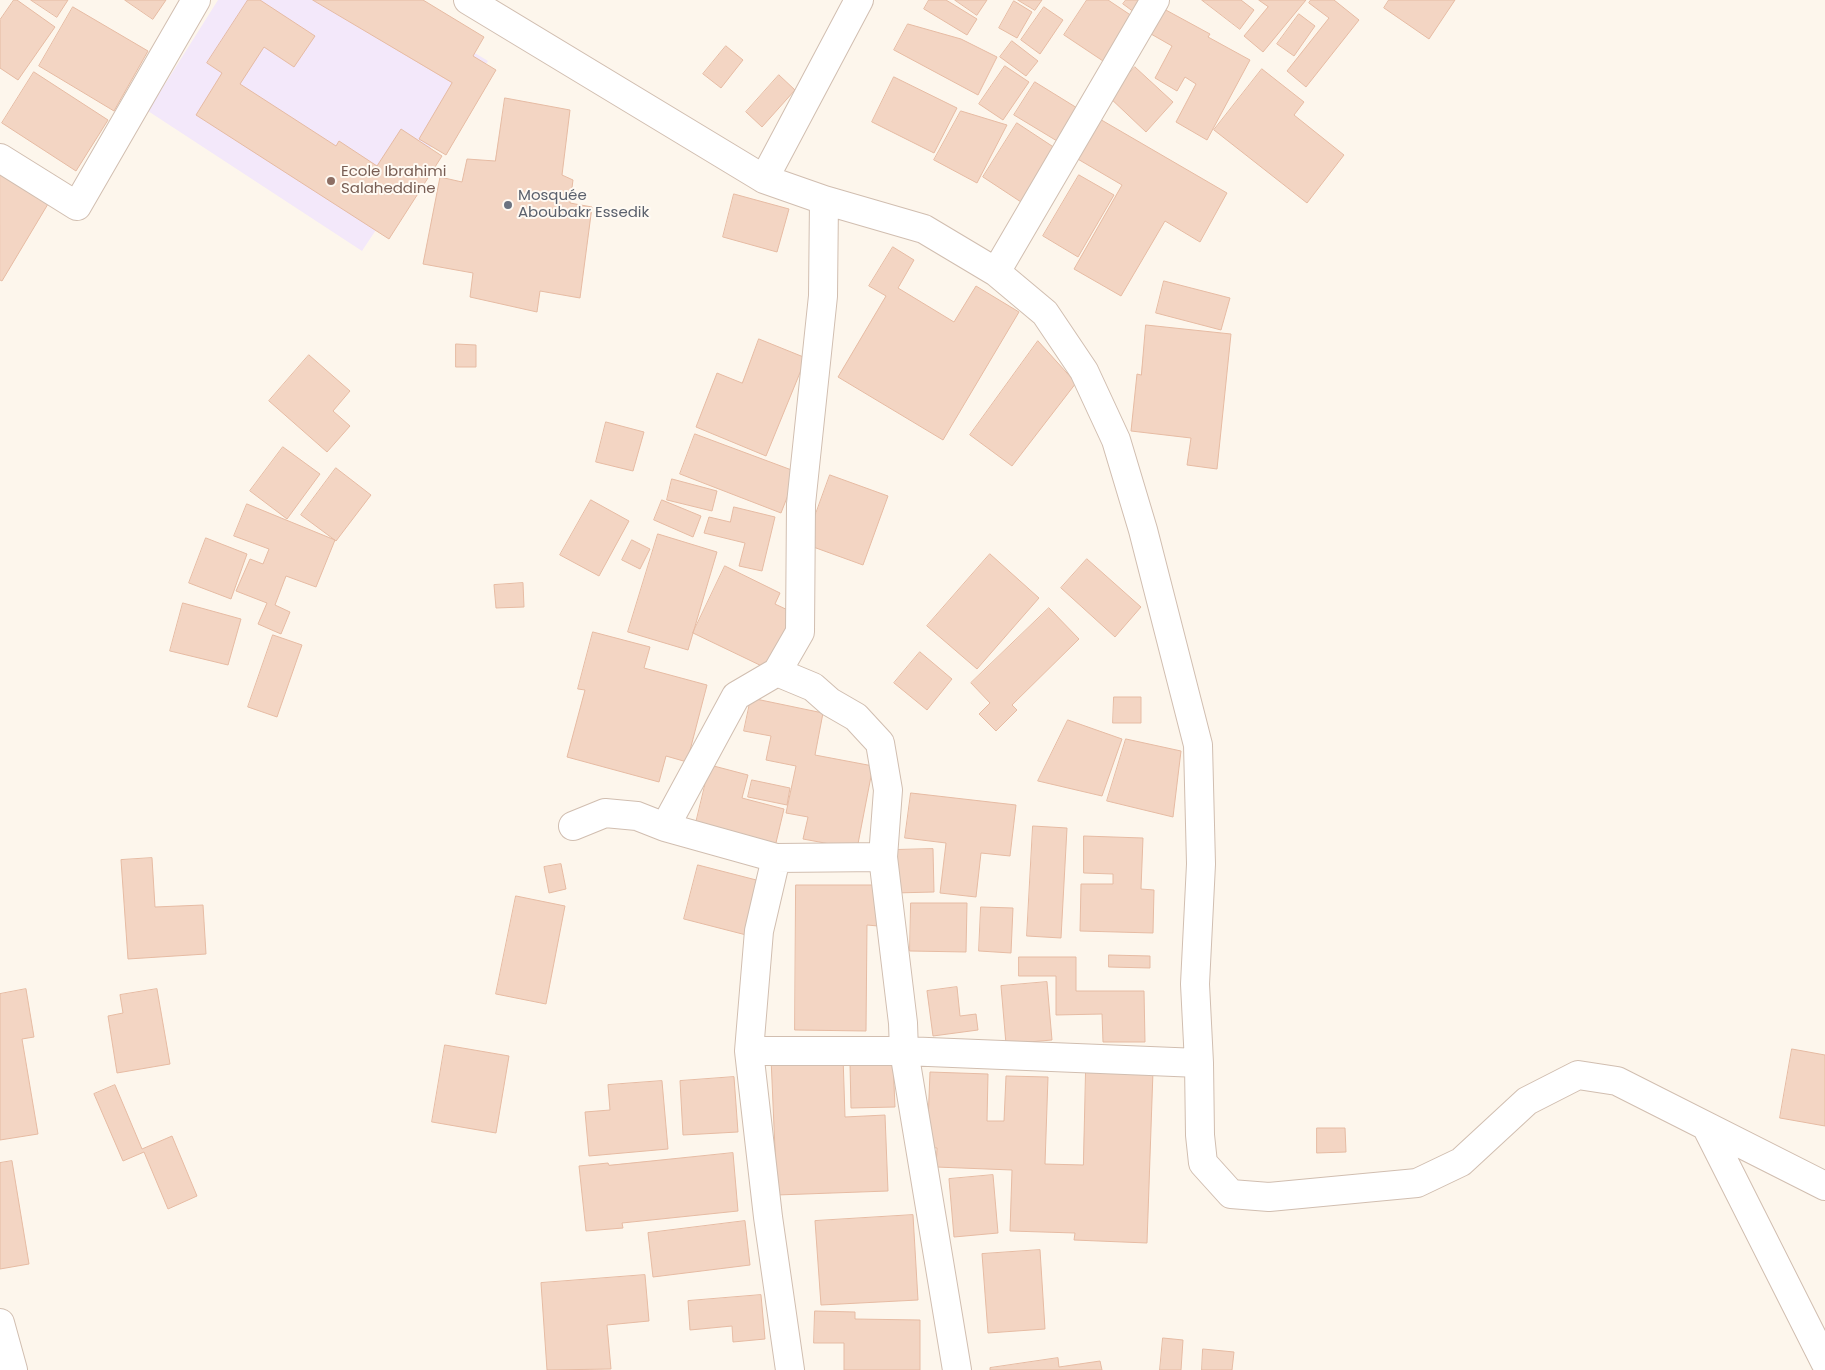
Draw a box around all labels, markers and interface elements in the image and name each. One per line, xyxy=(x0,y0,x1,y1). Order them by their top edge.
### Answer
place label: Ecole Ibrahimi Salaheddine xyxy=(341,163,446,198)
marker: Ecole Ibrahimi Salaheddine xyxy=(325,175,337,187)
place label: Mosquée Aboubakr Essedik xyxy=(518,187,649,222)
marker: Mosquée Aboubakr Essedik xyxy=(502,199,514,211)

